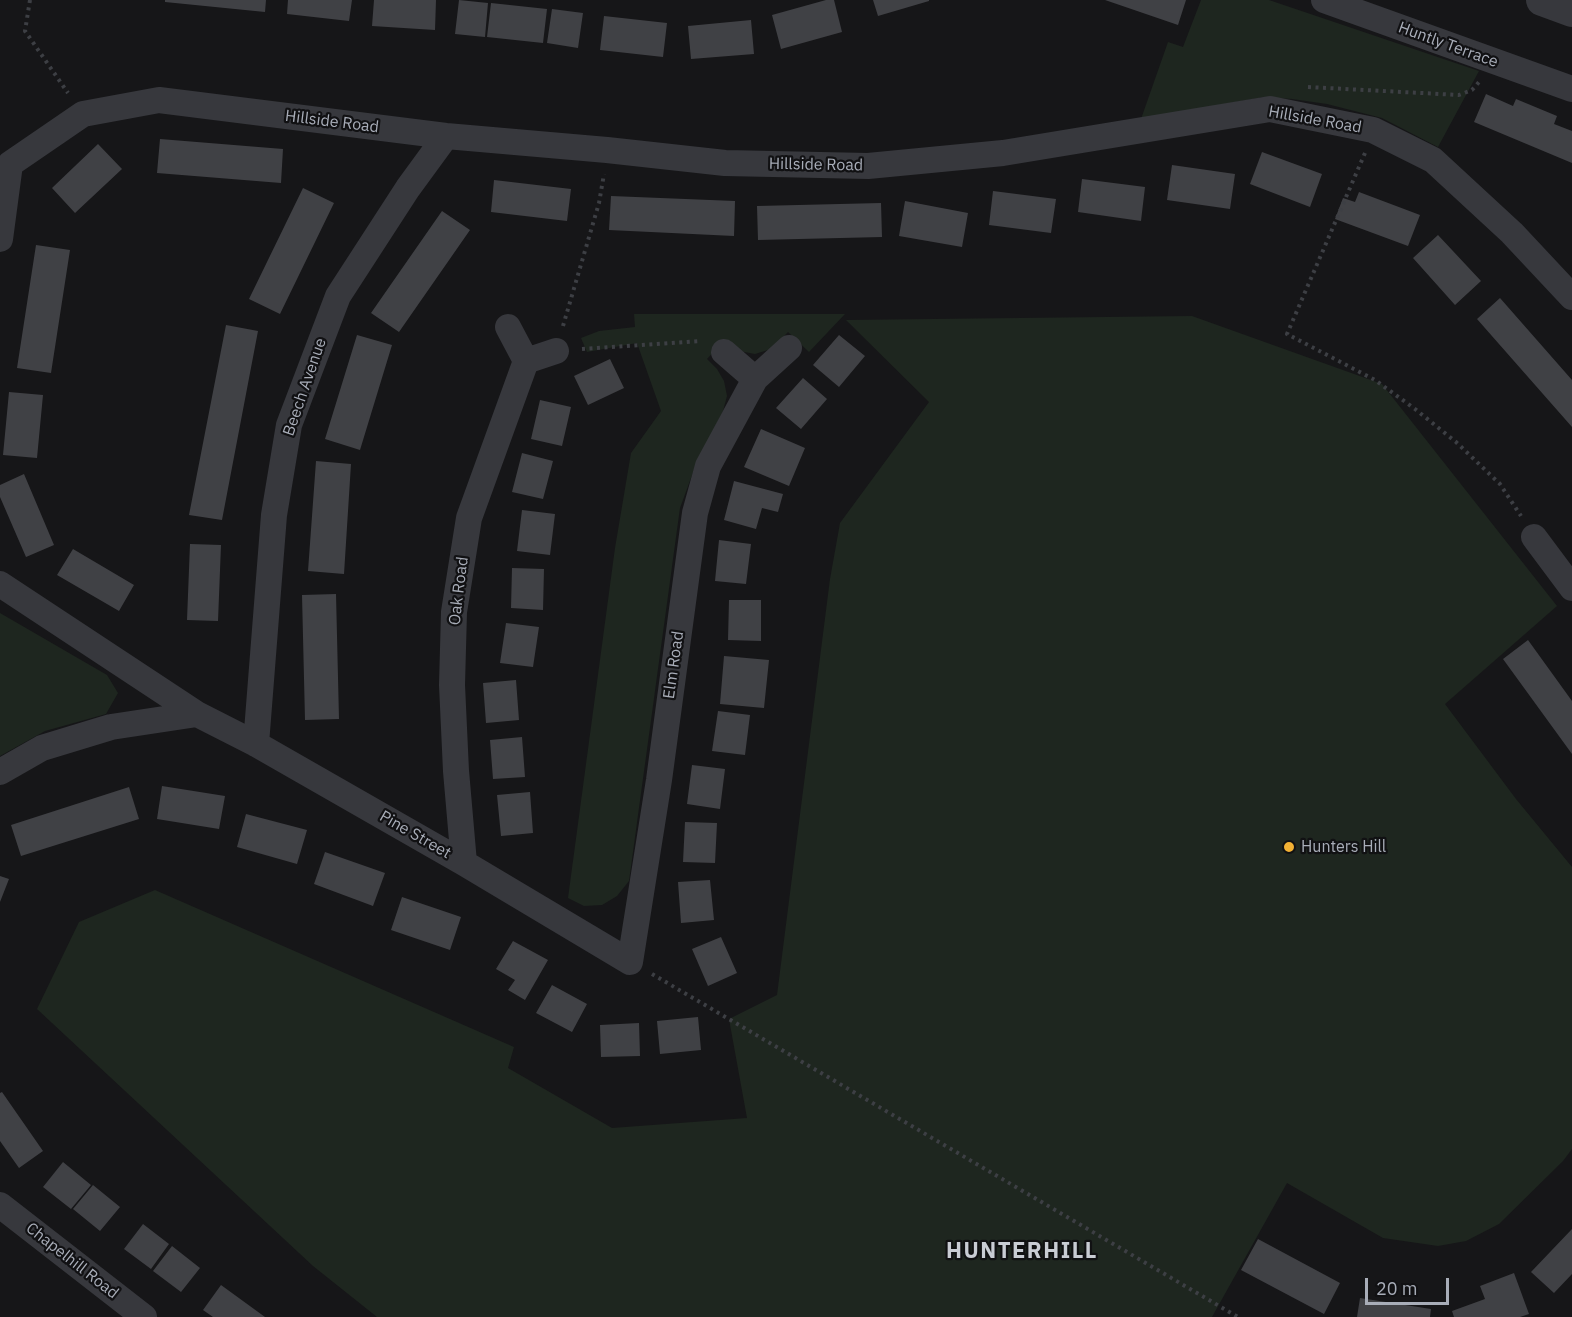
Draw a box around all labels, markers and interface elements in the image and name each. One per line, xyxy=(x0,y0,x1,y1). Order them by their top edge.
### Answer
street label: Huntly Terrace xyxy=(1395,18,1501,72)
street label: Hillside Road xyxy=(1267,102,1363,138)
street label: Hillside Road xyxy=(284,107,380,137)
street label: Hillside Road xyxy=(769,155,863,175)
street label: Beech Avenue xyxy=(279,335,331,439)
street label: Oak Road xyxy=(445,556,473,626)
street label: Elm Road xyxy=(660,630,688,700)
street label: Pine Street xyxy=(376,807,454,863)
place label: Hunters Hill xyxy=(1301,837,1386,857)
marker: Hunters Hill xyxy=(1282,840,1296,854)
street label: Chapelhill Road xyxy=(22,1219,122,1303)
district label: HUNTERHILL xyxy=(946,1239,1098,1265)
scale bar xyxy=(1368,1266,1452,1304)
text: 20 m xyxy=(1376,1277,1418,1300)

